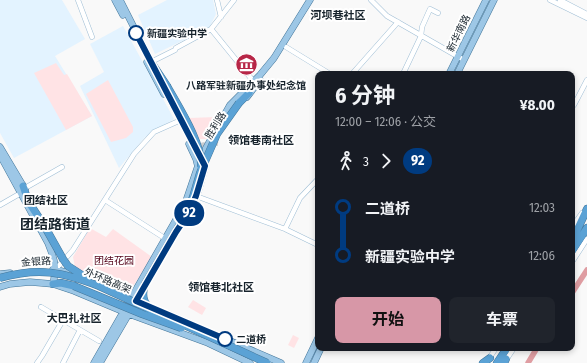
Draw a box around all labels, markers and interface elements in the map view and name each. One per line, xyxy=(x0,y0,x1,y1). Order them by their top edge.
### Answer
district label: 河坝巷社区 xyxy=(311,9,366,22)
street label: 新华南路 xyxy=(445,13,473,54)
marker: 新疆实验中学 xyxy=(128,25,144,41)
place label: 新疆实验中学 xyxy=(147,28,207,40)
museum icon: 八路军驻新疆办事处纪念馆 xyxy=(233,52,259,78)
place label: 八路军驻新疆办事处纪念馆 xyxy=(186,80,306,92)
text: 6 分钟 xyxy=(335,82,395,109)
text: ¥8.00 xyxy=(520,96,555,114)
street label: 胜利路 xyxy=(203,110,229,141)
text: 12:00 – 12:06 · 公交 xyxy=(335,114,436,129)
district label: 领馆巷南社区 xyxy=(228,134,294,147)
icon: walk xyxy=(335,150,357,172)
icon: forward xyxy=(375,150,397,172)
text: 92 xyxy=(411,152,424,169)
text: 3 xyxy=(363,154,369,169)
district label: 团结社区 xyxy=(24,194,68,207)
line badge: 92 xyxy=(171,200,207,226)
text: 二道桥 xyxy=(365,200,410,218)
text: 12:03 xyxy=(529,200,555,215)
text: 92 xyxy=(182,204,196,221)
district label: 团结路街道 xyxy=(20,216,90,233)
text: 新疆实验中学 xyxy=(365,248,455,266)
text: 12:06 xyxy=(528,248,555,263)
street label: 金银路 xyxy=(21,255,51,269)
park label: 团结花园 xyxy=(94,255,134,267)
street label: 外环路高架 xyxy=(82,266,133,296)
district label: 领馆巷北社区 xyxy=(188,281,254,294)
button: 开始 xyxy=(335,297,441,343)
button: 车票 xyxy=(449,297,555,343)
district label: 大巴扎社区 xyxy=(47,312,102,325)
marker: 二道桥 xyxy=(217,331,233,347)
place label: 二道桥 xyxy=(236,334,266,346)

